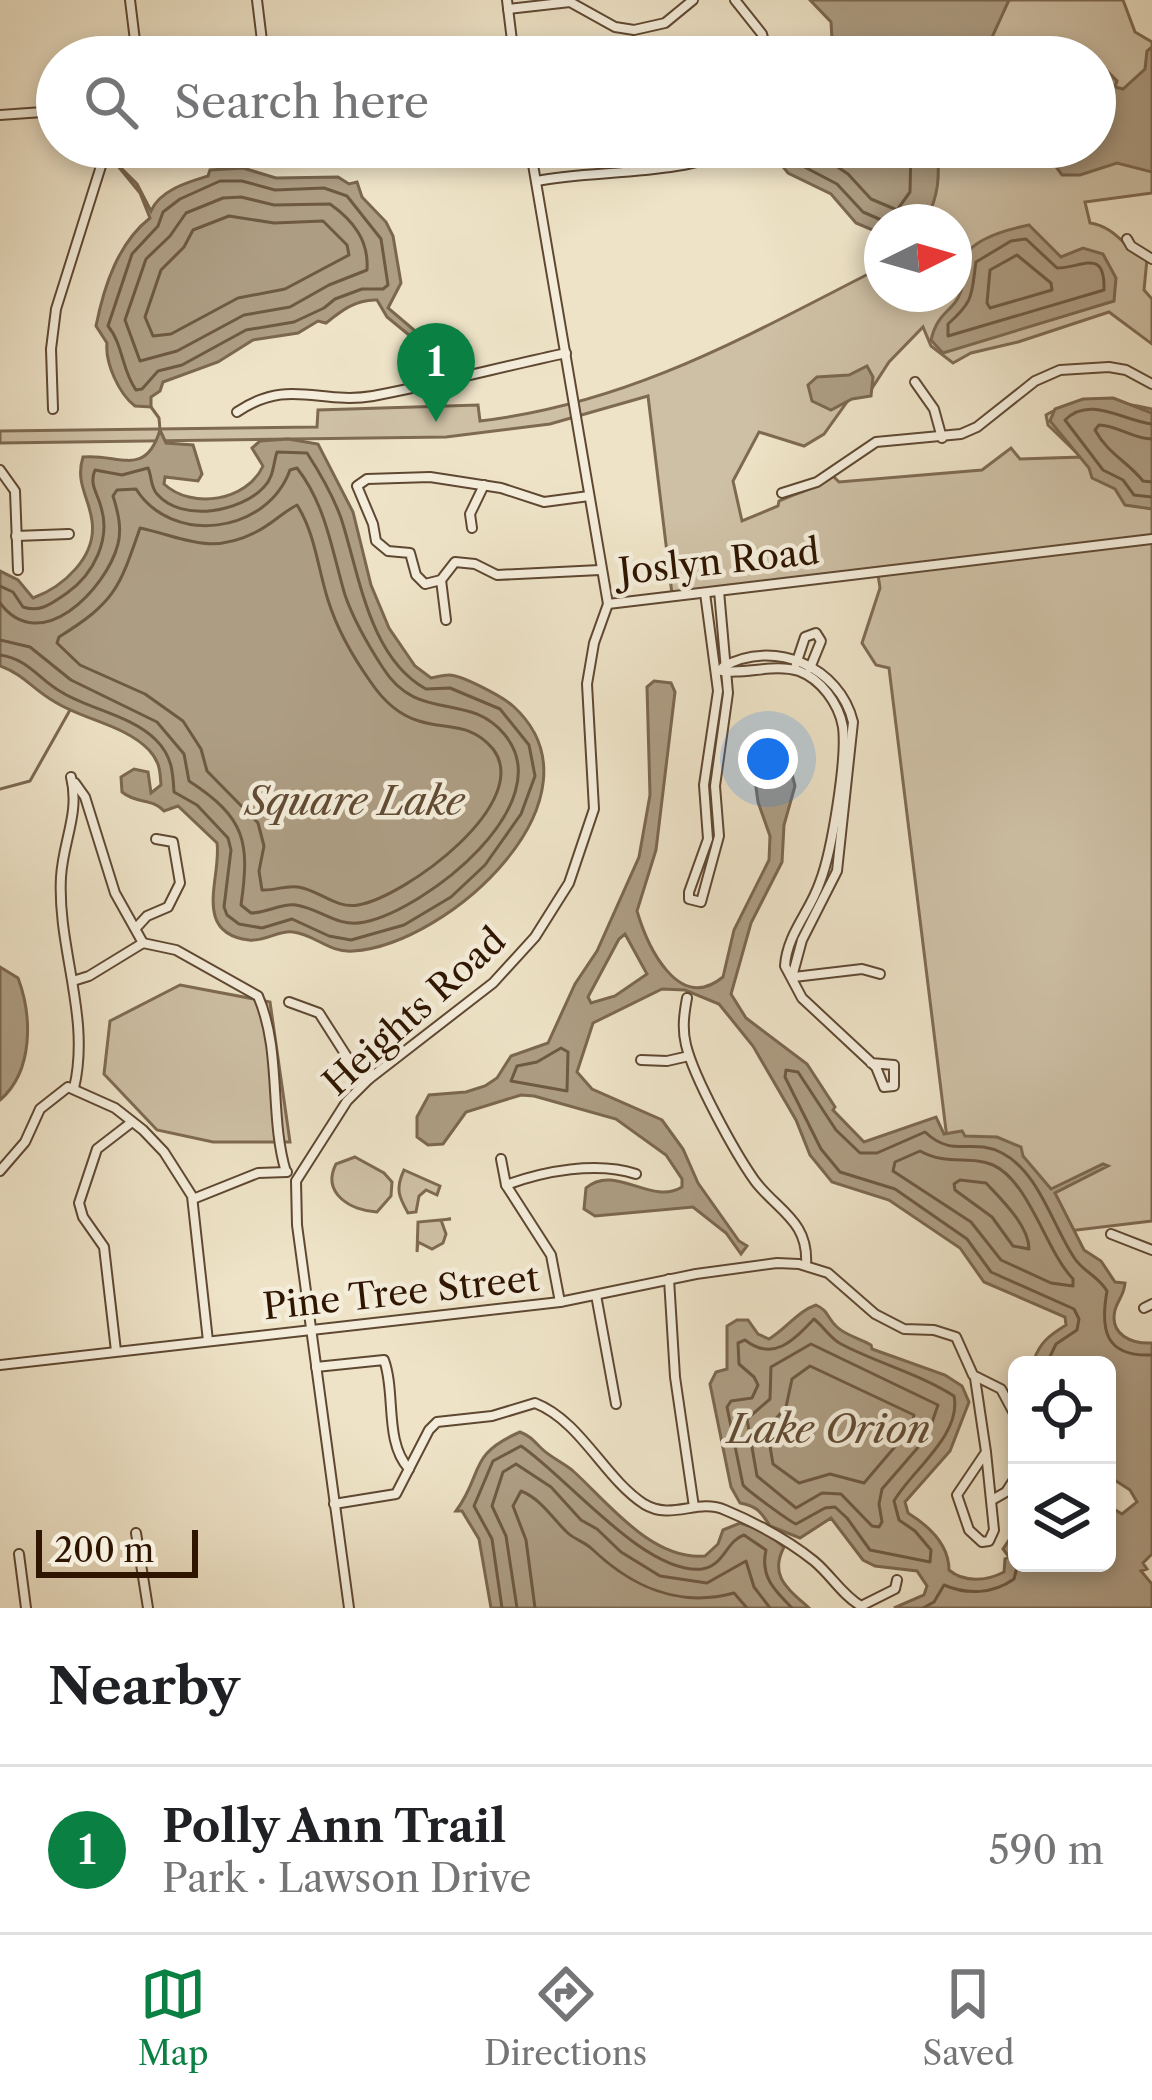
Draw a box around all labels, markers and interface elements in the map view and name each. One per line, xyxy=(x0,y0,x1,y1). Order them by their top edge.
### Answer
search box xyxy=(36,36,1116,168)
icon: search xyxy=(78,69,144,135)
text: Search here xyxy=(174,74,429,130)
north arrow xyxy=(864,204,972,312)
pin: 1 xyxy=(397,323,475,422)
street label: Joslyn Road xyxy=(611,529,822,594)
your location xyxy=(738,729,798,789)
water label: Square Lake xyxy=(243,777,466,825)
street label: Heights Road xyxy=(314,918,514,1104)
street label: Pine Tree Street xyxy=(261,1256,542,1328)
map controls xyxy=(1008,1356,1116,1572)
button: locate xyxy=(1008,1356,1116,1464)
water label: Lake Orion xyxy=(725,1405,930,1453)
button: layers xyxy=(1008,1464,1116,1572)
scale bar xyxy=(36,1524,198,1577)
text: 200 m xyxy=(54,1530,154,1571)
text: Nearby xyxy=(48,1655,240,1717)
text: Polly Ann Trail xyxy=(162,1798,506,1854)
text: 1 xyxy=(78,1826,96,1874)
text: 590 m xyxy=(989,1826,1104,1874)
text: Park · Lawson Drive xyxy=(162,1854,531,1902)
tab: Map xyxy=(138,1961,209,2074)
tab: Directions xyxy=(484,1961,647,2074)
tab: Saved xyxy=(923,1961,1014,2074)

